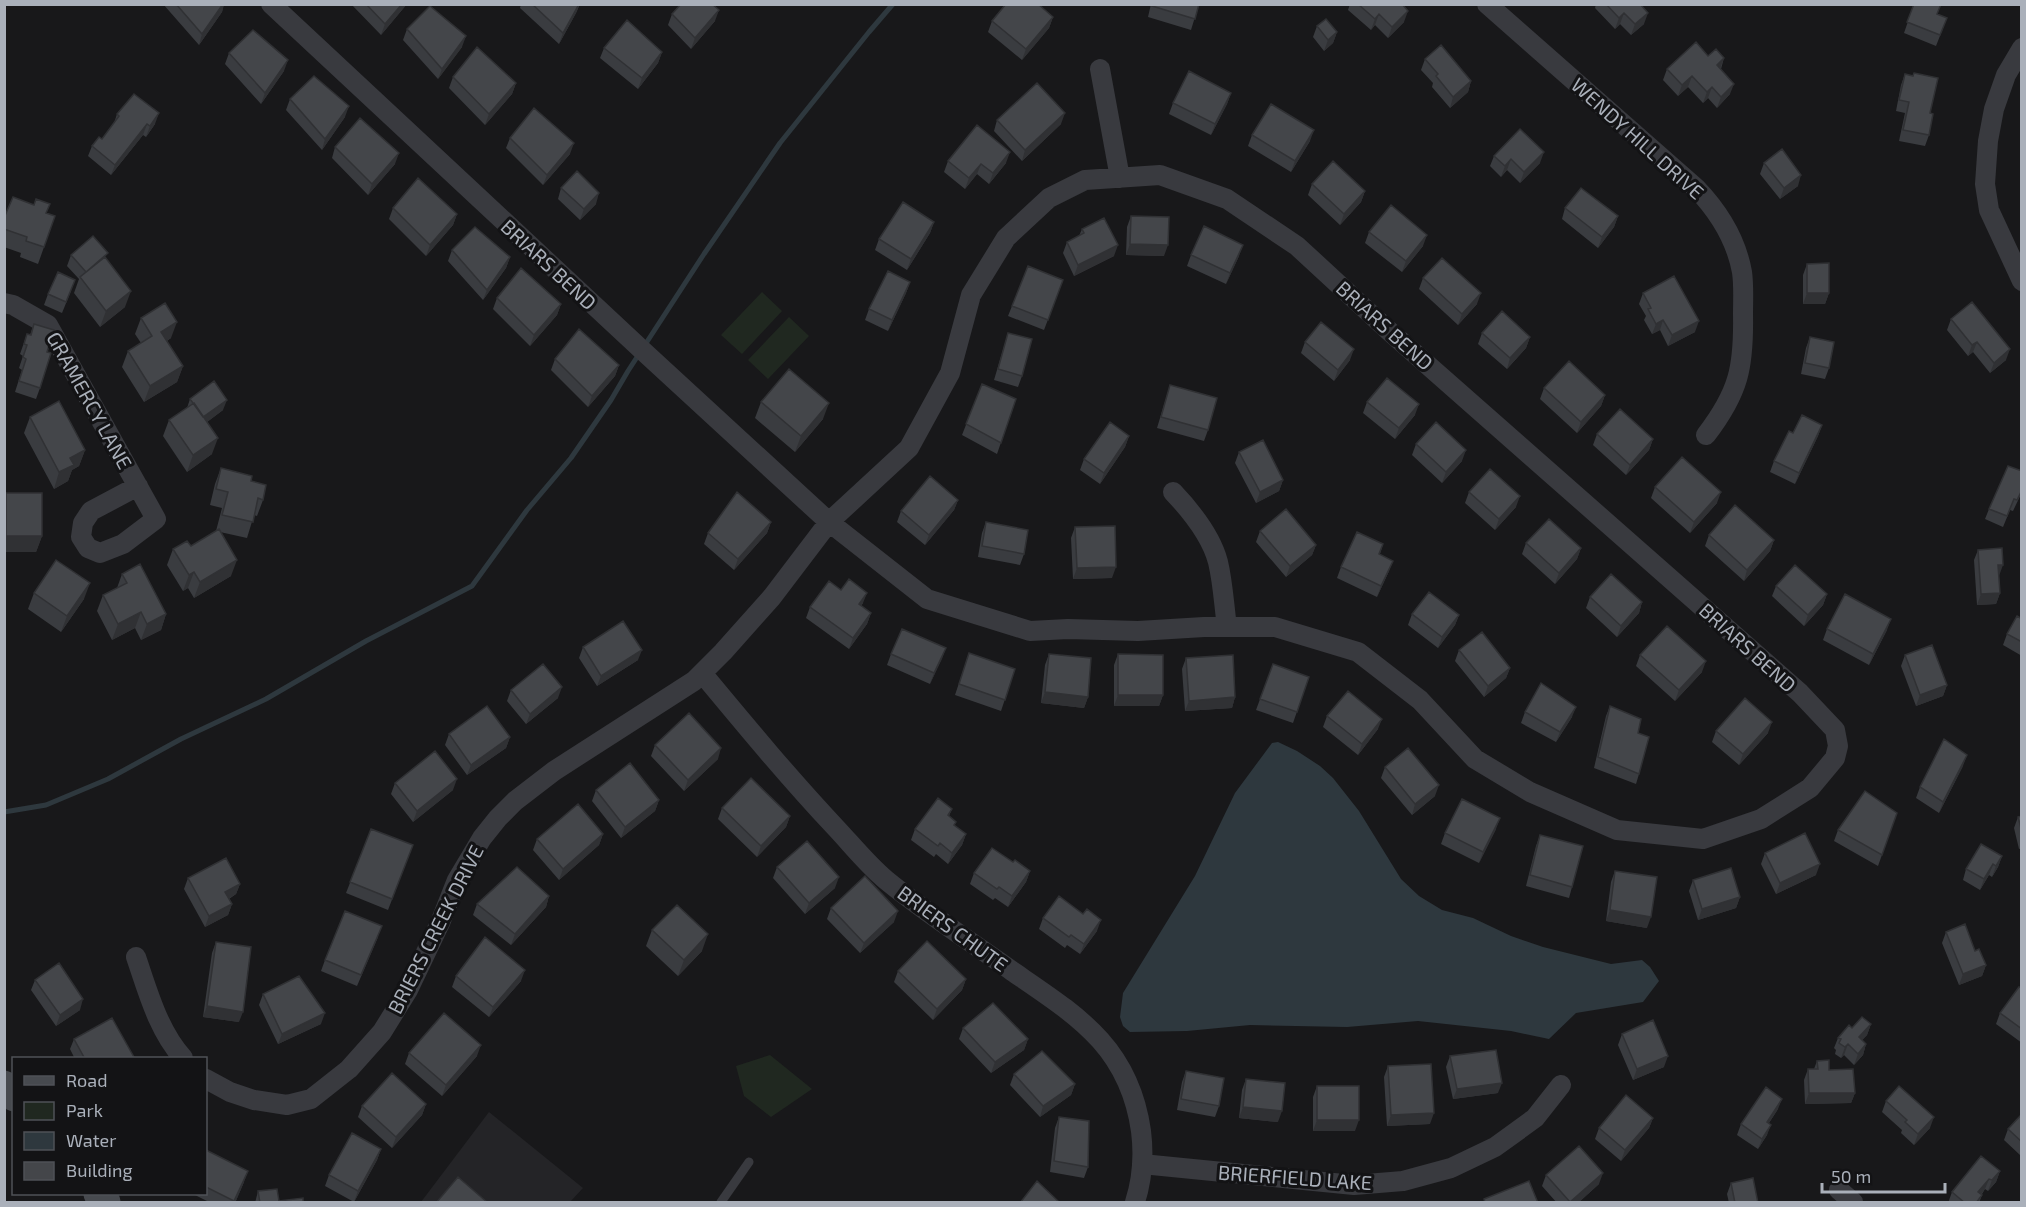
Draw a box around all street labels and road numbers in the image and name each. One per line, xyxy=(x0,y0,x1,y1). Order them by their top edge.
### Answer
street label: WENDY HILL DRIVE xyxy=(1567,72,1709,204)
street label: BRIARS BEND xyxy=(496,214,602,314)
street label: BRIARS BEND xyxy=(1332,275,1438,375)
street label: GRAMERCY LANE xyxy=(42,327,138,473)
street label: BRIARS BEND xyxy=(1695,597,1801,697)
street label: BRIERS CREEK DRIVE xyxy=(382,841,488,1017)
street label: BRIERS CHUTE xyxy=(893,880,1013,976)
street label: BRIERFIELD LAKE xyxy=(1217,1160,1373,1194)

